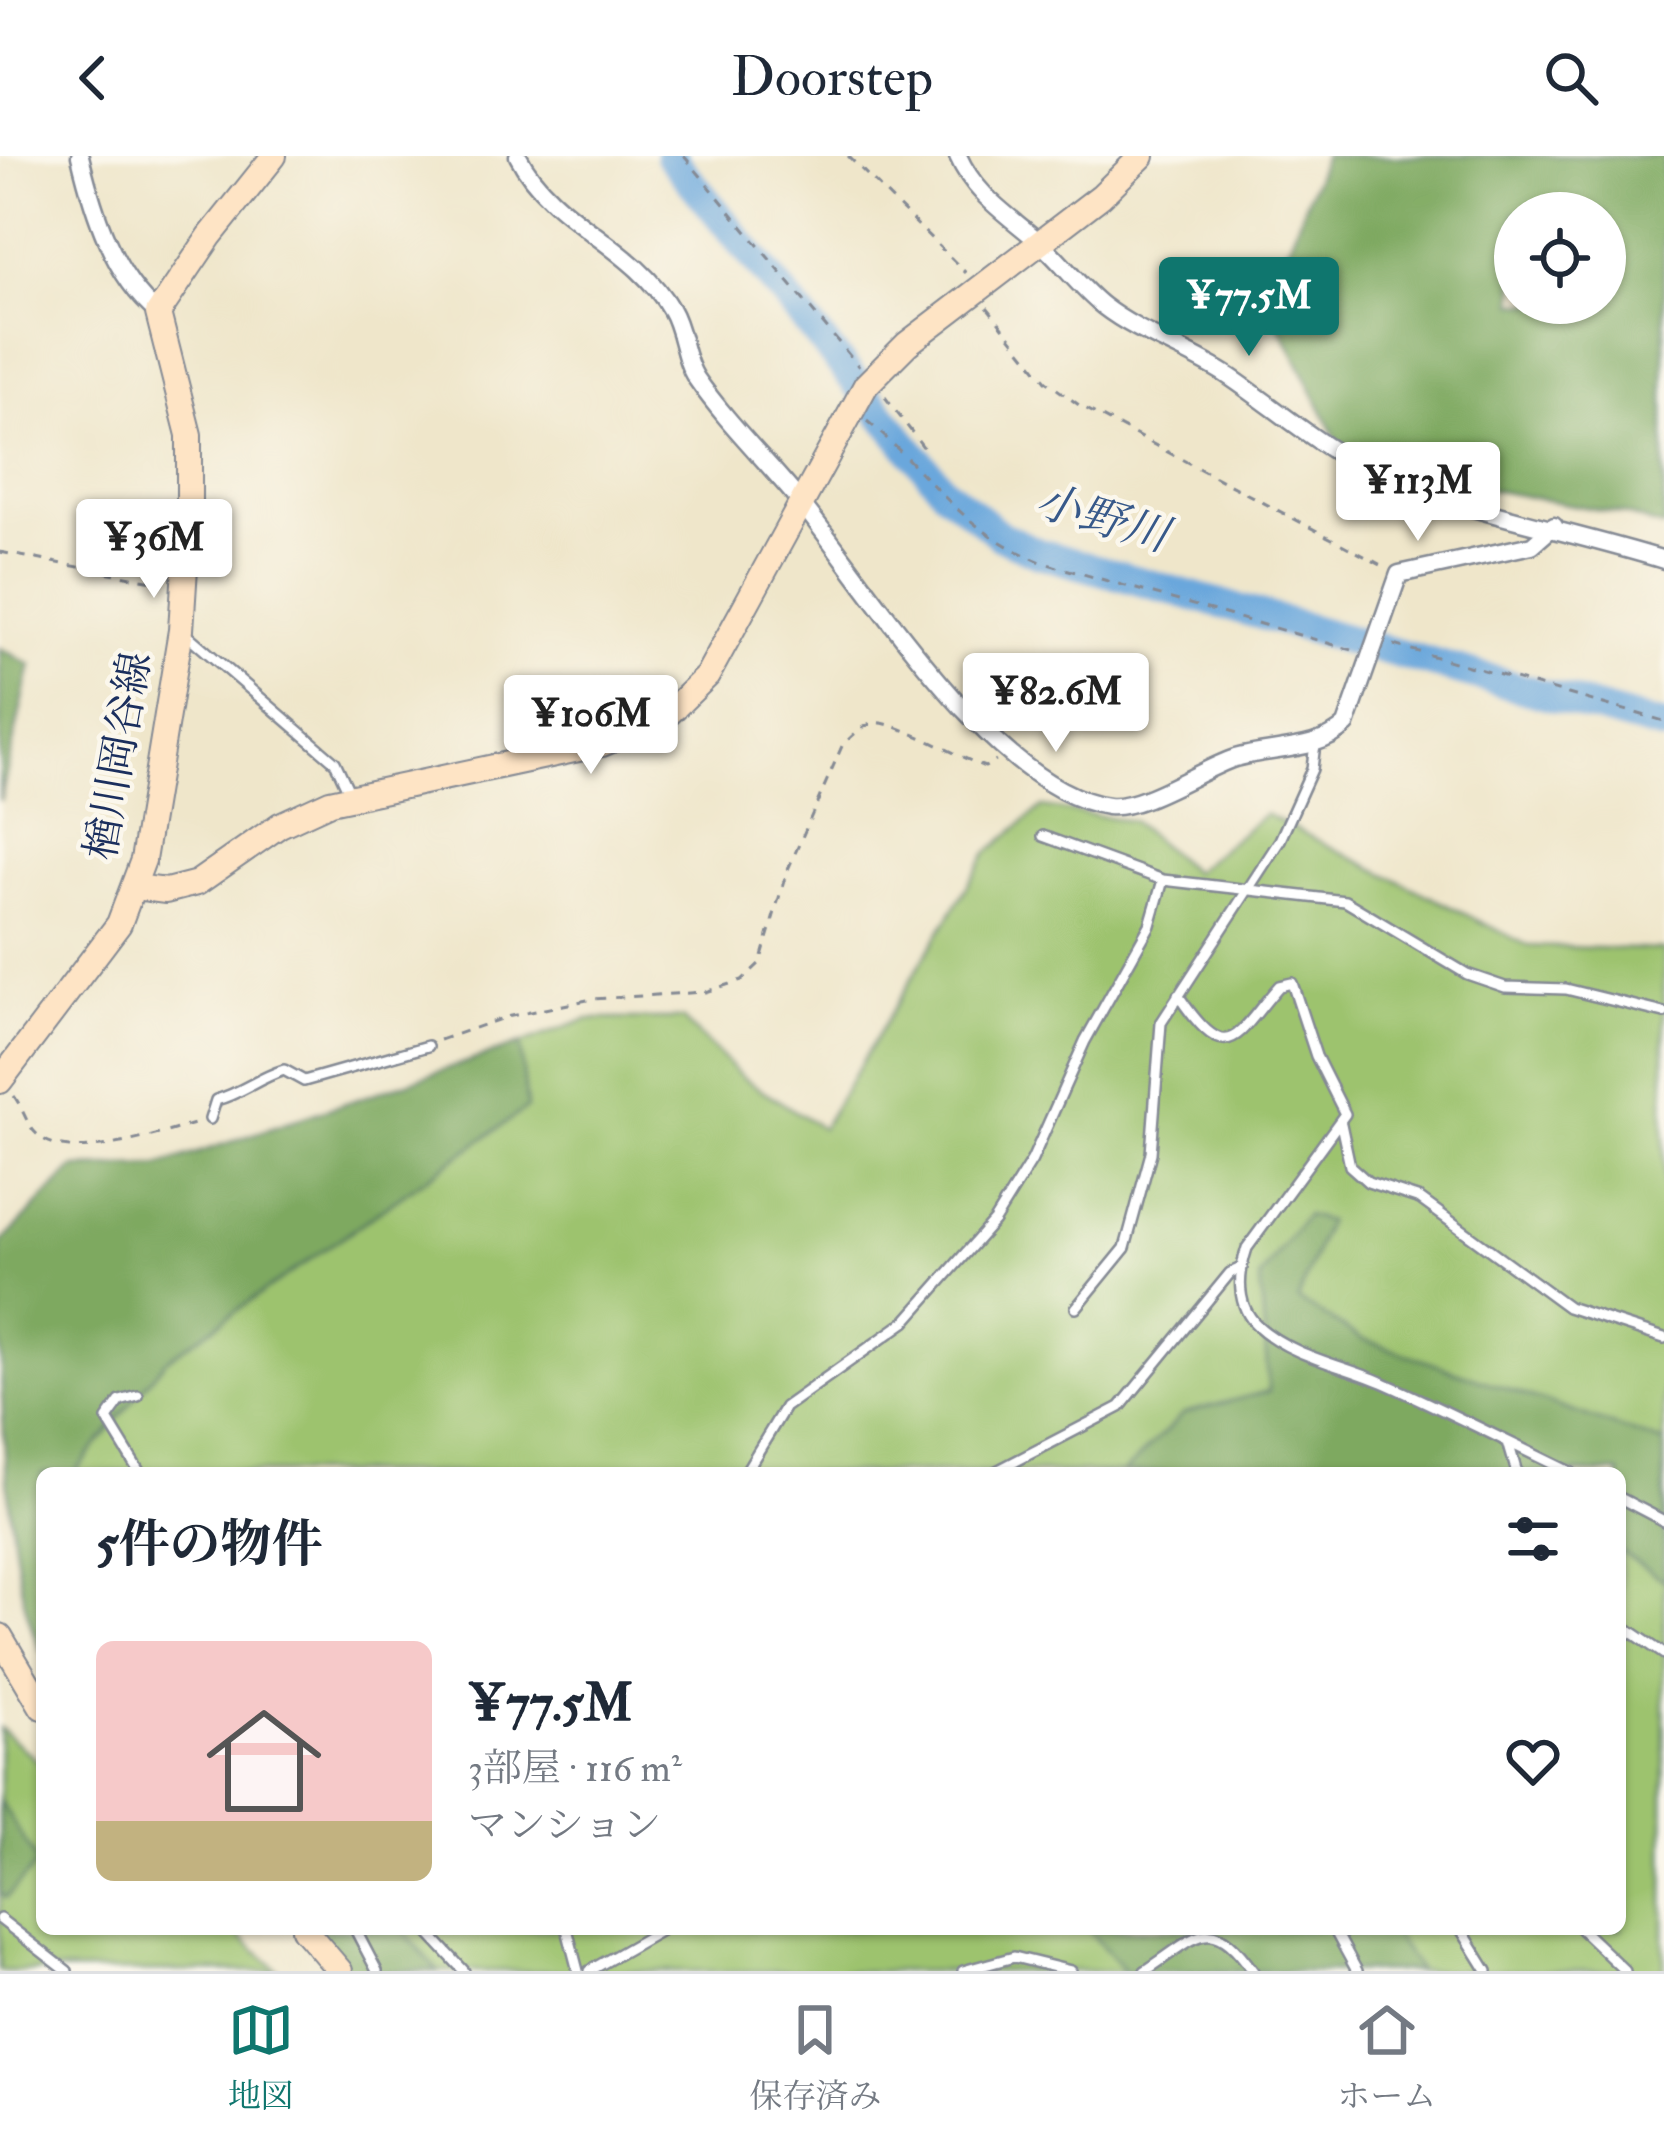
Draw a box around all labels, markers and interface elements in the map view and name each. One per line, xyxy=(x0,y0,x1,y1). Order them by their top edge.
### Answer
text: Doorstep xyxy=(731,44,933,112)
icon: back xyxy=(60,45,126,111)
icon: search xyxy=(1538,45,1604,111)
map controls xyxy=(1494,192,1626,324)
button: locate xyxy=(1494,192,1626,324)
pin: ¥77.5M xyxy=(1151,257,1347,359)
text: ¥77.5M xyxy=(1186,271,1312,320)
pin: ¥113M xyxy=(1334,442,1502,544)
text: ¥113M xyxy=(1363,456,1473,505)
water label: 小野川 xyxy=(1029,473,1179,566)
pin: ¥36M xyxy=(83,499,225,601)
text: ¥36M xyxy=(103,513,205,562)
street label: 楢川岡谷線 xyxy=(75,648,163,864)
pin: ¥82.6M xyxy=(958,653,1154,755)
text: ¥82.6M xyxy=(990,667,1122,716)
pin: ¥106M xyxy=(507,675,675,777)
text: ¥106M xyxy=(531,689,651,738)
icon: filters xyxy=(1500,1506,1566,1572)
text: 5件の物件 xyxy=(96,1513,322,1577)
text: ¥77.5M xyxy=(468,1672,633,1736)
icon: home xyxy=(192,1689,336,1833)
icon: heart xyxy=(1500,1728,1566,1794)
text: 3部屋 · 116 m² xyxy=(468,1744,682,1793)
text: マンション xyxy=(468,1801,661,1850)
tab: 地図 xyxy=(228,1997,294,2117)
tab: 保存済み xyxy=(749,1997,881,2117)
tab: ホーム xyxy=(1337,1997,1436,2117)

